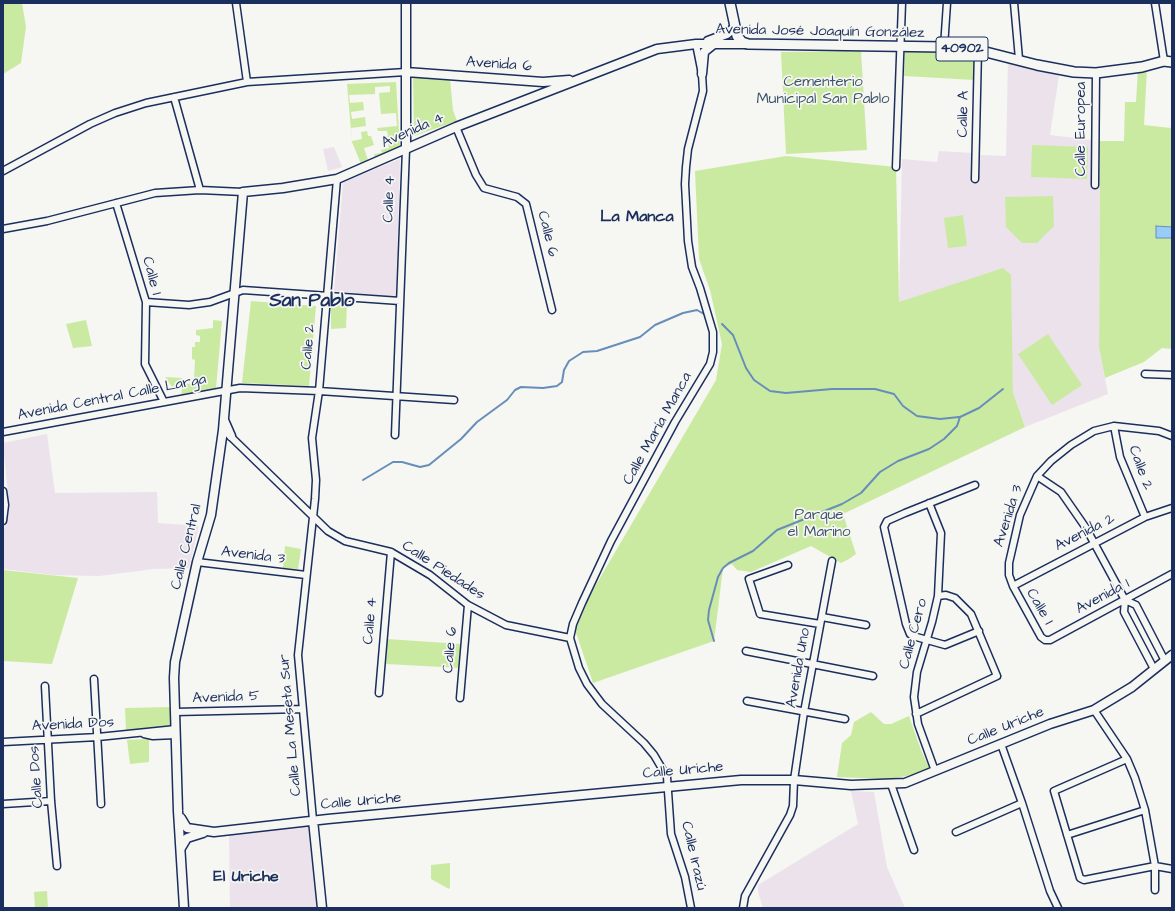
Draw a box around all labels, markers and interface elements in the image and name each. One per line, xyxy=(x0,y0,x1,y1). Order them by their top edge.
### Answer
street label: Avenida José Joaquín González xyxy=(715,21,925,43)
road number: 40902 xyxy=(936,37,988,61)
street label: Avenida 6 xyxy=(465,54,533,76)
park label: Cementerio Municipal San Pablo xyxy=(756,74,890,109)
street label: Calle Europea xyxy=(1073,82,1091,176)
street label: Calle A xyxy=(955,90,973,138)
street label: Avenida 4 xyxy=(379,109,447,153)
street label: Calle 4 xyxy=(380,175,400,223)
district label: La Manca xyxy=(600,208,674,228)
street label: Calle 6 xyxy=(533,209,561,259)
street label: Calle 1 xyxy=(137,255,165,297)
district label: San Pablo xyxy=(269,291,355,313)
street label: Calle 2 xyxy=(298,323,320,371)
street label: Calle María Manca xyxy=(620,370,696,488)
street label: Avenida Central Calle Larga xyxy=(16,371,208,425)
street label: Calle 2 xyxy=(1124,443,1156,493)
street label: Avenida 3 xyxy=(991,483,1027,549)
street label: Calle Central xyxy=(168,502,206,592)
park label: Parque el Marino xyxy=(787,507,851,542)
street label: Avenida 2 xyxy=(1052,510,1118,556)
street label: Calle Piedades xyxy=(398,537,488,605)
street label: Avenida 3 xyxy=(220,543,286,569)
street label: Avenida 1 xyxy=(1073,575,1133,619)
street label: Calle 1 xyxy=(1021,586,1057,628)
street label: Calle 4 xyxy=(360,597,382,645)
street label: Calle Cero xyxy=(896,597,932,671)
street label: Calle 6 xyxy=(440,626,462,674)
street label: Avenida Uno xyxy=(783,627,815,709)
street label: Calle La Meseta Sur xyxy=(276,653,306,797)
street label: Avenida 5 xyxy=(192,688,260,708)
street label: Calle Uriche xyxy=(965,703,1047,751)
street label: Avenida Dos xyxy=(31,714,115,736)
street label: Calle Dos xyxy=(26,745,48,809)
street label: Calle Uriche xyxy=(642,759,724,783)
street label: Calle Uriche xyxy=(320,790,402,814)
street label: Calle Irazú xyxy=(676,820,710,892)
district label: El Uriche xyxy=(213,868,279,888)

